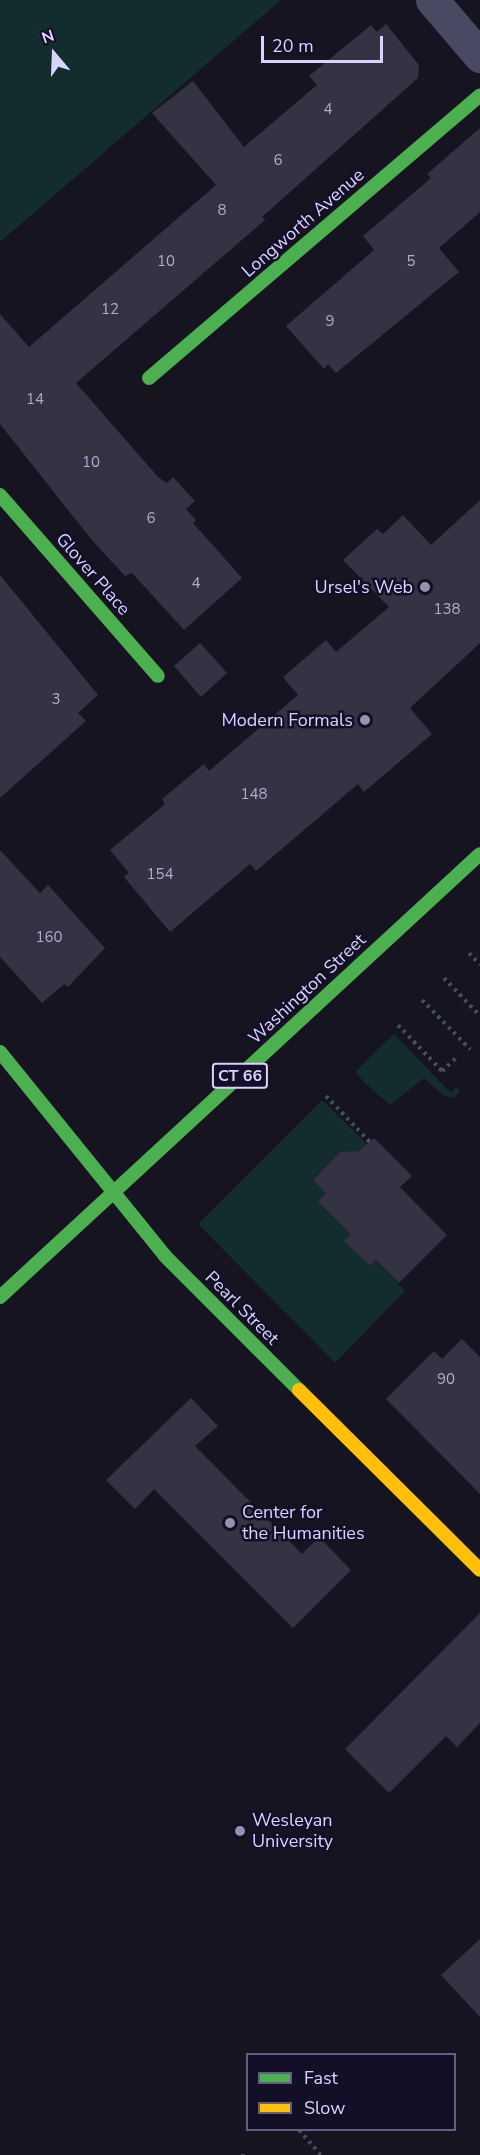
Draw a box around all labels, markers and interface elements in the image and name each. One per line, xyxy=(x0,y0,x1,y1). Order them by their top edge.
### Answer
north arrow xyxy=(24,24,84,84)
scale bar xyxy=(264,24,386,62)
text: N xyxy=(39,25,57,49)
text: 20 m xyxy=(272,34,314,58)
house number: 4 xyxy=(324,101,332,119)
house number: 6 xyxy=(274,152,282,170)
street label: Longworth Avenue xyxy=(237,164,369,282)
house number: 8 xyxy=(218,202,226,220)
house number: 10 xyxy=(157,253,175,271)
house number: 5 xyxy=(407,253,415,271)
house number: 12 xyxy=(101,301,119,319)
house number: 9 xyxy=(326,313,334,331)
house number: 14 xyxy=(26,391,44,409)
house number: 10 xyxy=(82,454,100,472)
house number: 6 xyxy=(147,510,155,528)
street label: Glover Place xyxy=(51,528,135,620)
house number: 4 xyxy=(192,575,200,593)
place label: Ursel's Web xyxy=(315,576,413,598)
marker: Ursel's Web xyxy=(418,580,432,594)
house number: 138 xyxy=(434,601,460,619)
house number: 3 xyxy=(52,691,60,709)
place label: Modern Formals xyxy=(221,709,353,731)
marker: Modern Formals xyxy=(358,713,372,727)
house number: 148 xyxy=(241,786,267,804)
house number: 154 xyxy=(147,866,173,884)
house number: 160 xyxy=(36,929,62,947)
street label: Washington Street xyxy=(244,929,370,1049)
road number: CT 66 xyxy=(212,1063,268,1089)
street label: Pearl Street xyxy=(201,1267,283,1349)
house number: 90 xyxy=(437,1371,455,1389)
place label: Center for the Humanities xyxy=(242,1502,365,1544)
marker: Center for the Humanities xyxy=(223,1516,237,1530)
place label: Wesleyan University xyxy=(252,1810,333,1852)
marker: Wesleyan University xyxy=(233,1824,247,1838)
legend xyxy=(246,2053,456,2131)
text: Fast xyxy=(304,2066,338,2090)
text: Slow xyxy=(304,2096,345,2120)

